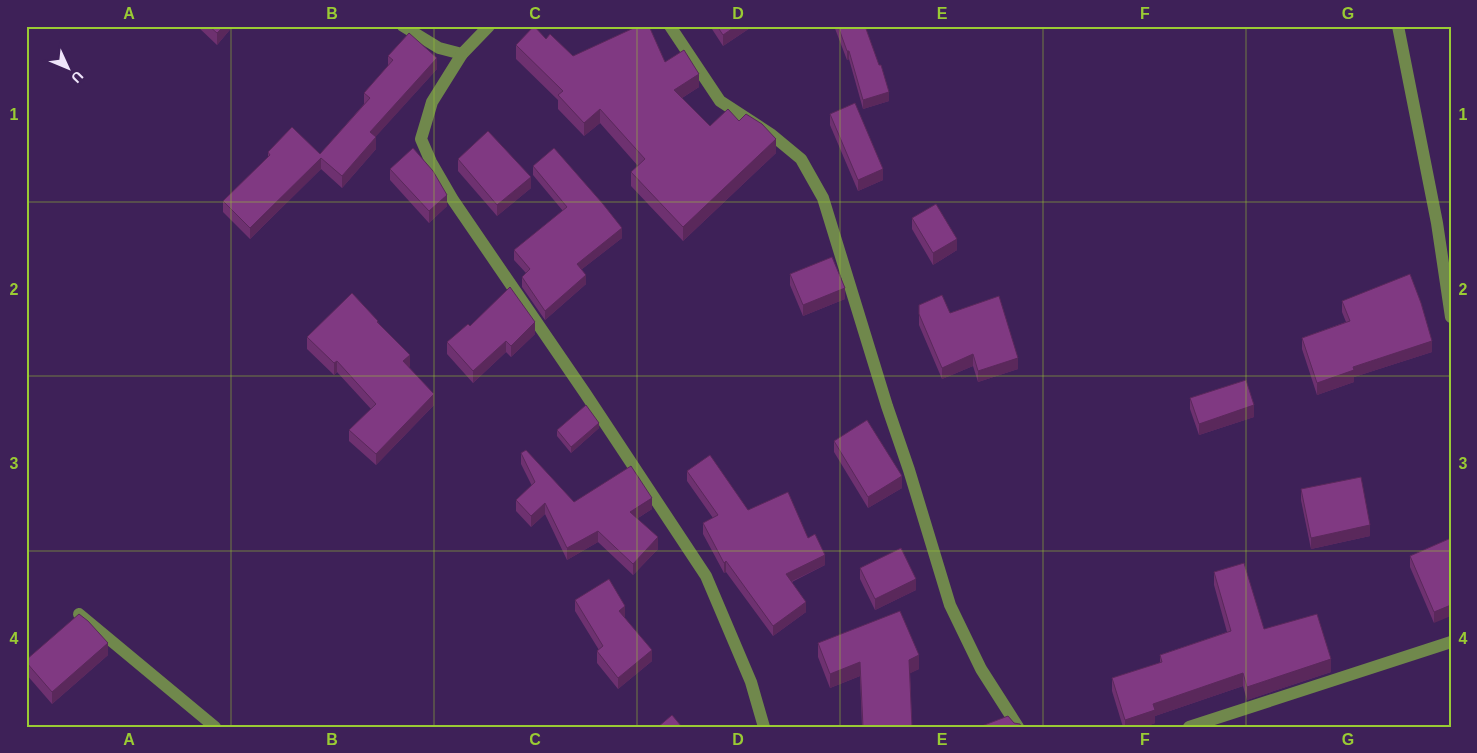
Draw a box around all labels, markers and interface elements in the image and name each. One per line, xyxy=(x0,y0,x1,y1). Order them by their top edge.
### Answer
text: A xyxy=(123,5,135,22)
text: B xyxy=(326,5,338,22)
text: C xyxy=(529,5,541,22)
text: D xyxy=(732,5,744,22)
text: E xyxy=(937,5,948,22)
text: F xyxy=(1140,5,1150,22)
text: G xyxy=(1342,5,1354,22)
north arrow xyxy=(42,42,92,92)
text: U xyxy=(68,68,87,86)
text: 1 xyxy=(10,106,19,123)
text: 1 xyxy=(1459,106,1468,123)
text: 2 xyxy=(10,281,19,298)
text: 2 xyxy=(1459,281,1468,298)
text: 3 xyxy=(10,455,19,472)
text: 3 xyxy=(1459,455,1468,472)
text: 4 xyxy=(10,630,19,647)
text: 4 xyxy=(1459,630,1468,647)
text: A xyxy=(123,731,135,748)
text: B xyxy=(326,731,338,748)
text: C xyxy=(529,731,541,748)
text: D xyxy=(732,731,744,748)
text: E xyxy=(937,731,948,748)
text: F xyxy=(1140,731,1150,748)
text: G xyxy=(1342,731,1354,748)

